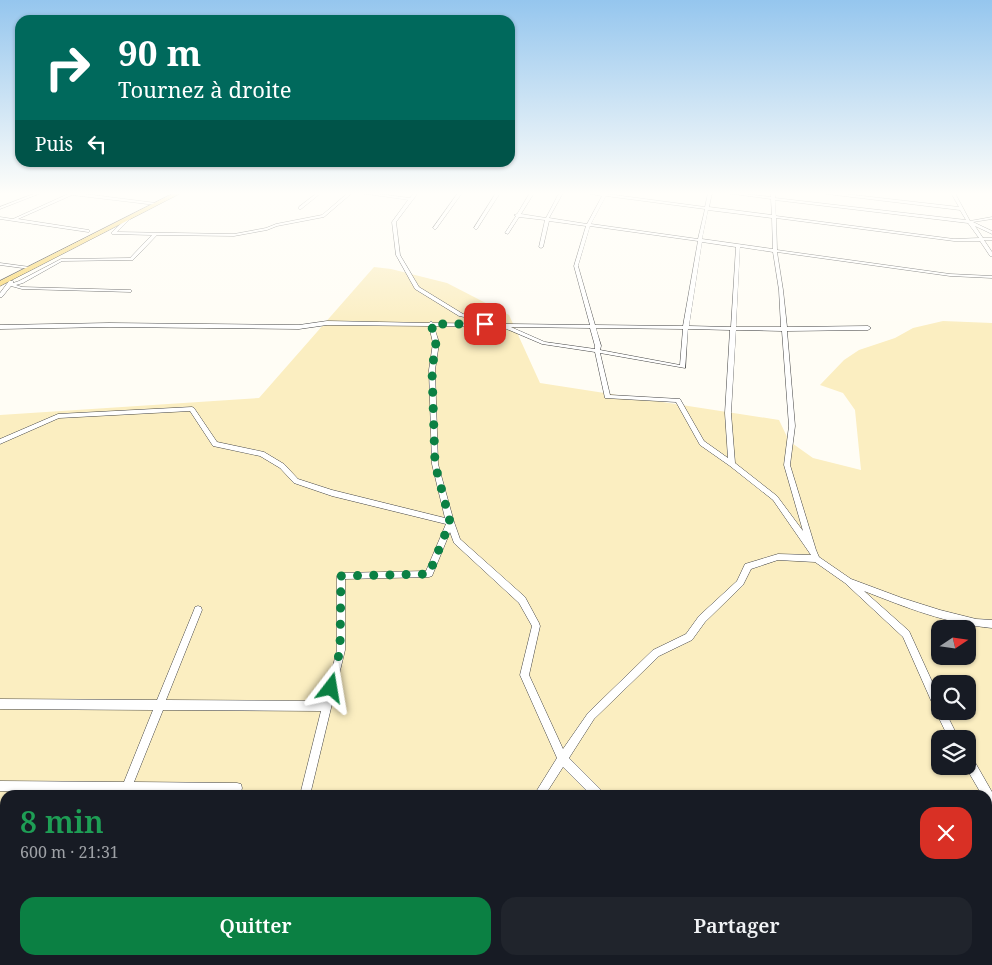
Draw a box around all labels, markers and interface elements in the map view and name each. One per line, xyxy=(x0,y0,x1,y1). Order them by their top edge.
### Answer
text: 90 m xyxy=(118,29,201,76)
icon: right xyxy=(35,35,100,100)
text: Tournez à droite xyxy=(118,74,292,104)
icon: left xyxy=(83,130,111,158)
text: Puis xyxy=(35,131,73,157)
pin xyxy=(464,303,506,345)
icon: arrive xyxy=(471,310,499,338)
north arrow xyxy=(931,620,976,665)
map controls xyxy=(931,620,976,775)
position arrow xyxy=(304,661,356,713)
button: search xyxy=(931,675,976,720)
button: layers xyxy=(931,730,976,775)
text: 8 min xyxy=(20,801,104,842)
button: close xyxy=(920,807,972,859)
text: 600 m · 21:31 xyxy=(20,841,119,863)
button: Quitter xyxy=(20,897,491,955)
button: Partager xyxy=(501,897,972,955)

